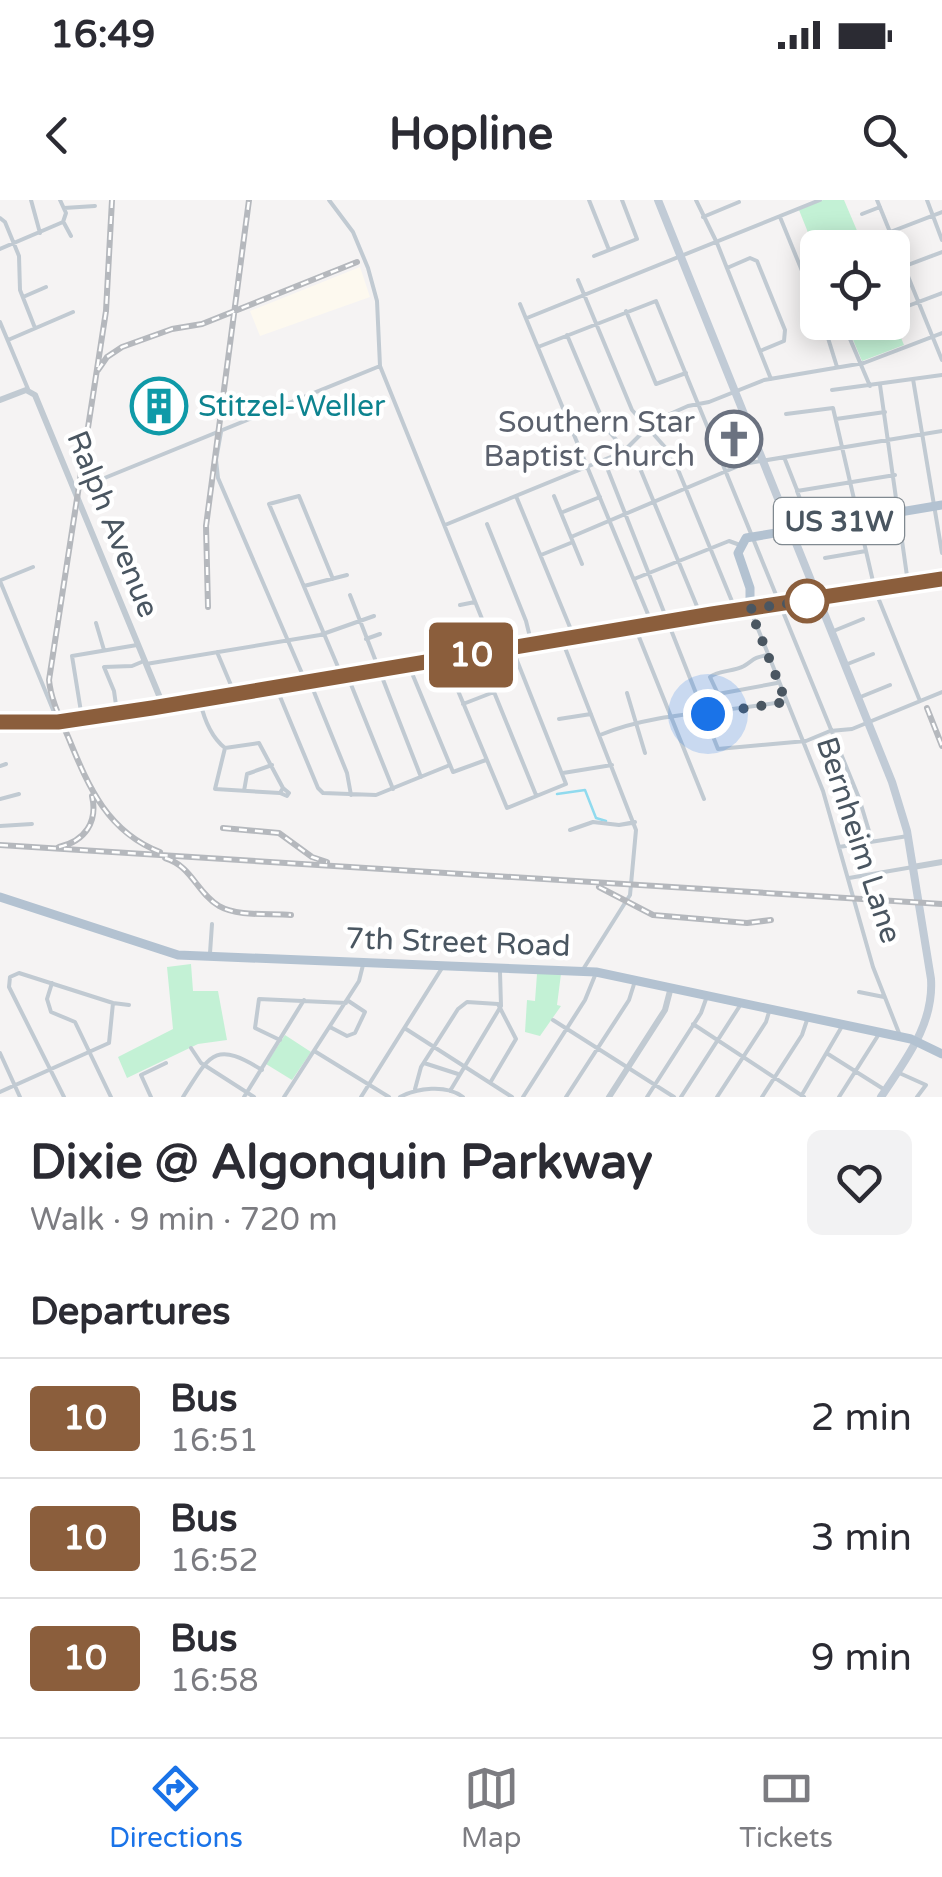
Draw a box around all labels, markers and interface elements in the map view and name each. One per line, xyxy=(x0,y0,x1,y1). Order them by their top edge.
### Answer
text: 16:49 xyxy=(50,12,155,58)
icon: back xyxy=(30,108,85,163)
text: Hopline xyxy=(389,108,553,162)
icon: search xyxy=(857,108,912,163)
map controls xyxy=(800,230,910,340)
button: locate xyxy=(800,230,910,340)
building icon: Stitzel-Weller xyxy=(129,376,189,436)
place label: Stitzel-Weller xyxy=(198,388,386,425)
place label: Southern Star Baptist Church xyxy=(484,404,696,475)
church icon: Southern Star Baptist Church xyxy=(704,409,764,469)
street label: Ralph Avenue xyxy=(58,425,167,623)
road number: US 31W xyxy=(774,498,904,544)
unlabelled marker xyxy=(786,580,828,622)
line badge: 10 xyxy=(426,622,516,688)
text: 10 xyxy=(449,634,493,676)
your location xyxy=(683,689,733,739)
street label: Bernheim Lane xyxy=(808,732,909,948)
street label: 7th Street Road xyxy=(345,920,571,965)
button: heart xyxy=(807,1130,912,1235)
text: Dixie @ Algonquin Parkway xyxy=(30,1134,653,1192)
text: Walk · 9 min · 720 m xyxy=(30,1201,338,1239)
text: Departures xyxy=(30,1289,231,1335)
text: Bus xyxy=(170,1376,237,1422)
text: 2 min xyxy=(811,1395,912,1441)
text: 10 xyxy=(63,1397,107,1439)
text: 16:51 xyxy=(170,1422,259,1460)
text: Bus xyxy=(170,1496,237,1542)
text: 3 min xyxy=(811,1515,912,1561)
text: 10 xyxy=(63,1517,107,1559)
text: 16:52 xyxy=(170,1542,259,1580)
text: Bus xyxy=(170,1616,237,1662)
text: 9 min xyxy=(811,1635,912,1681)
text: 10 xyxy=(63,1637,107,1679)
text: 16:58 xyxy=(170,1662,259,1700)
tab: Directions xyxy=(109,1761,243,1855)
tab: Map xyxy=(461,1761,521,1855)
tab: Tickets xyxy=(739,1761,833,1855)

